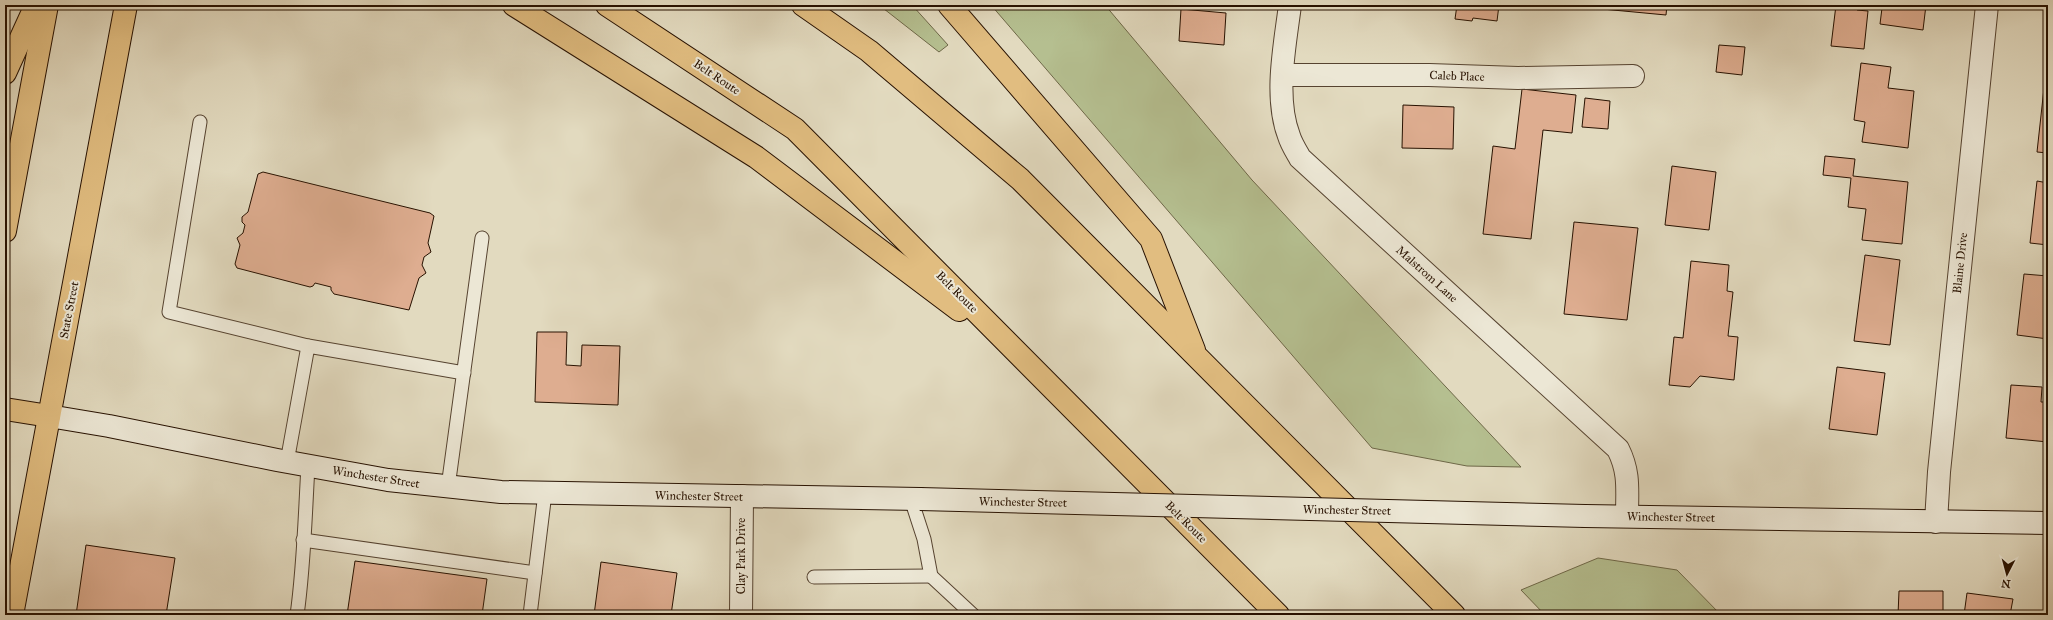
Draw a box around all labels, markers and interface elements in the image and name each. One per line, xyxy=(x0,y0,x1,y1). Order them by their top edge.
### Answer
street label: Belt Route xyxy=(691,56,743,98)
street label: Caleb Place xyxy=(1429,68,1485,84)
street label: Blaine Drive xyxy=(1950,232,1970,294)
street label: Malstrom Lane xyxy=(1393,243,1461,305)
street label: Belt Route xyxy=(933,268,981,316)
street label: State Street xyxy=(57,280,82,340)
street label: Winchester Street xyxy=(331,463,421,491)
street label: Winchester Street xyxy=(655,488,744,504)
street label: Winchester Street xyxy=(979,494,1068,510)
street label: Belt Route xyxy=(1162,498,1210,546)
street label: Winchester Street xyxy=(1303,502,1392,518)
street label: Winchester Street xyxy=(1627,509,1716,525)
street label: Clay Park Drive xyxy=(734,518,748,594)
north arrow xyxy=(1987,554,2027,594)
text: N xyxy=(2000,576,2011,590)

